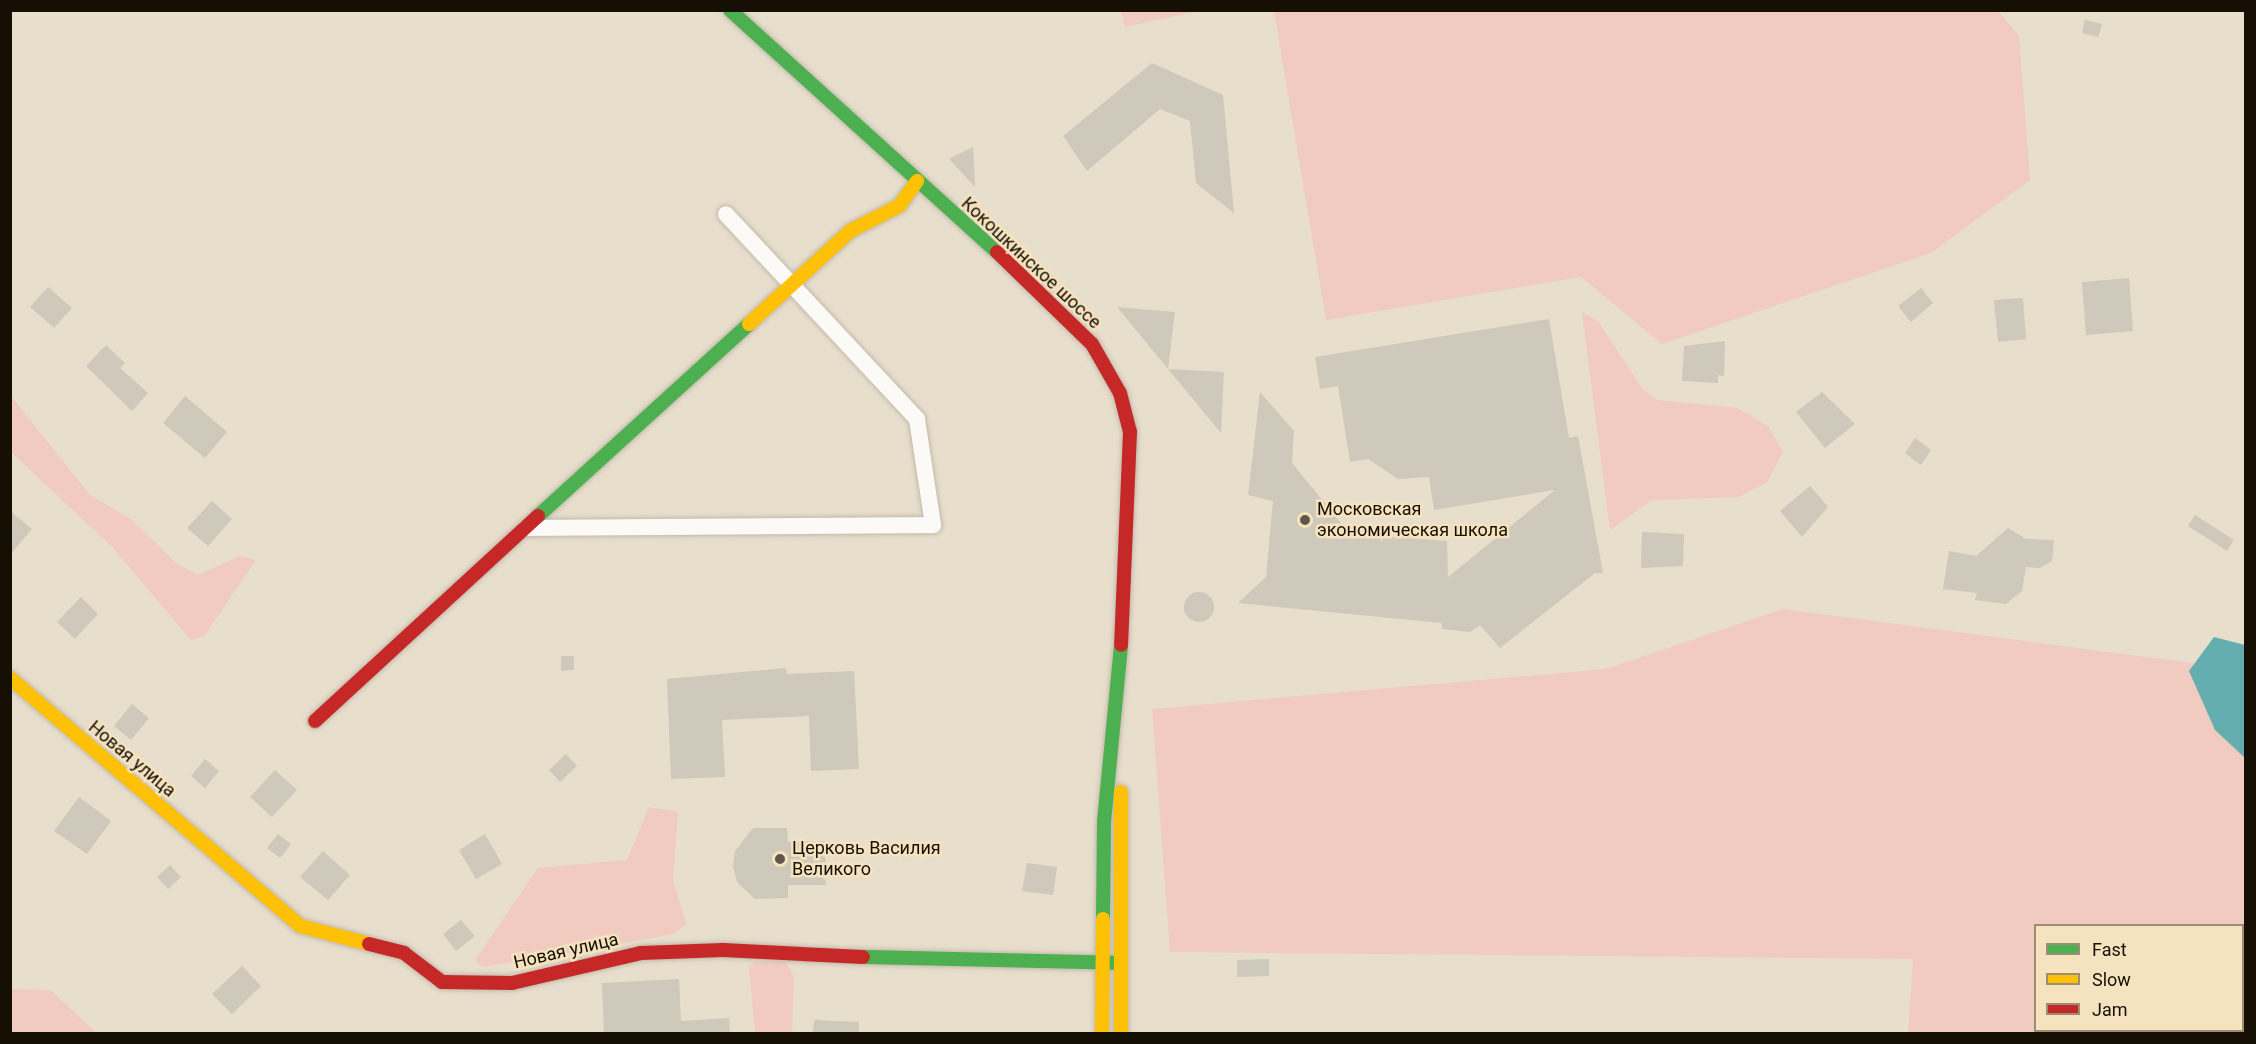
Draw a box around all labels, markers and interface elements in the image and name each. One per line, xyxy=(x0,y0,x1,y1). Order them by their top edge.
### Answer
street label: Кокошкинское шоссе xyxy=(957,193,1105,333)
place label: Московская экономическая школа xyxy=(1317,499,1508,542)
marker: Московская экономическая школа xyxy=(1298,513,1312,527)
street label: Новая улица xyxy=(84,716,180,802)
place label: Церковь Василия Великого xyxy=(792,838,941,880)
marker: Церковь Василия Великого xyxy=(773,852,787,866)
legend xyxy=(2034,924,2244,1032)
street label: Новая улица xyxy=(511,928,621,974)
text: Fast xyxy=(2092,939,2127,960)
text: Slow xyxy=(2092,969,2131,990)
text: Jam xyxy=(2092,999,2128,1020)

